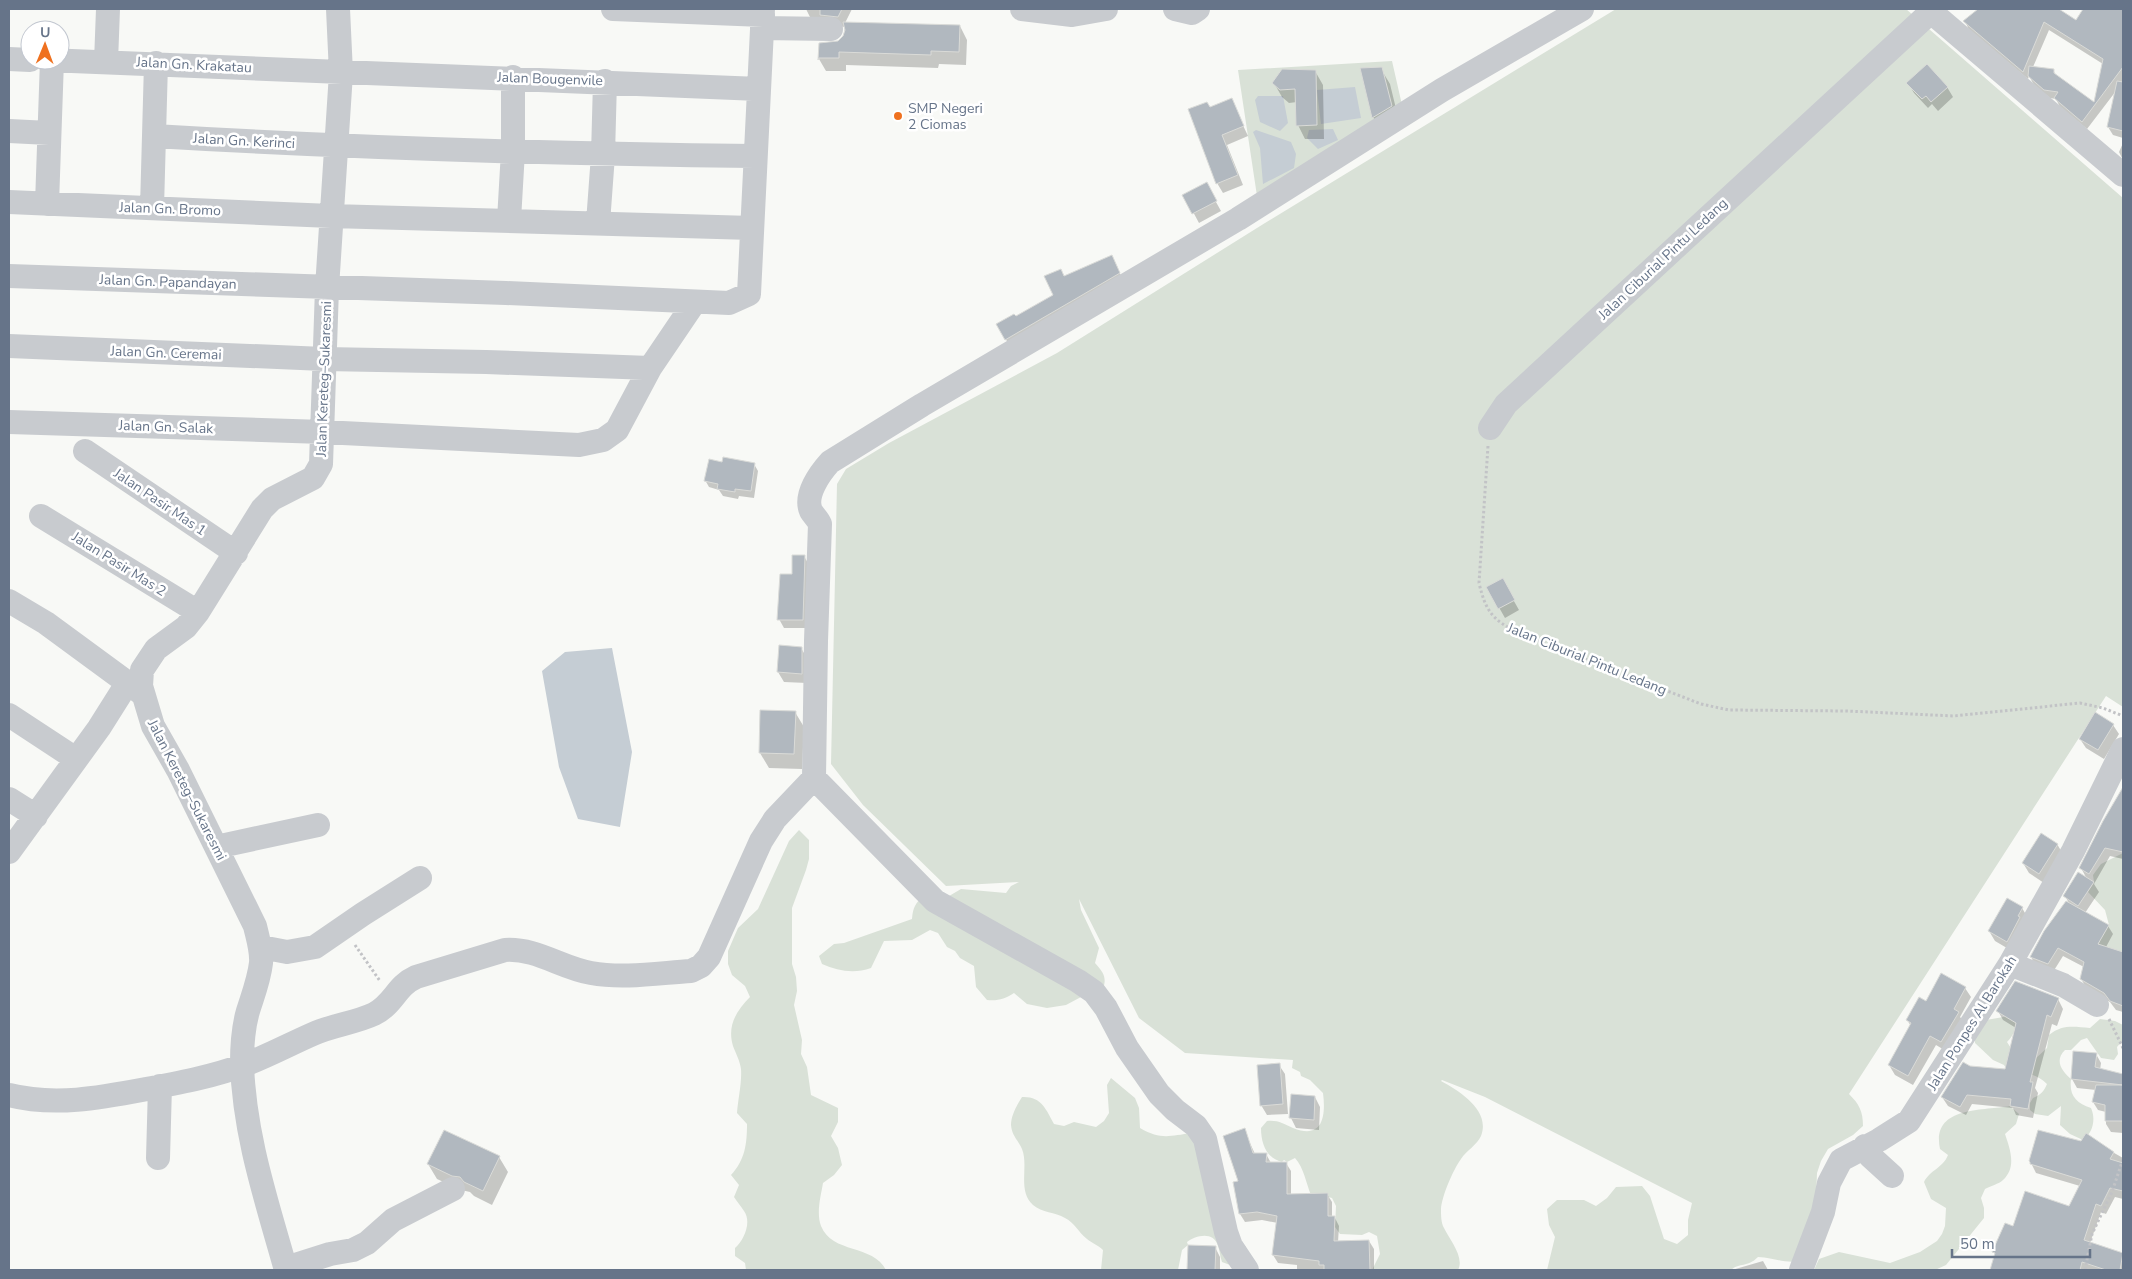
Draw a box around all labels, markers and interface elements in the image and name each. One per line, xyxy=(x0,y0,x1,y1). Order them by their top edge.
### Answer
north arrow xyxy=(20,20,70,70)
text: U xyxy=(40,23,51,42)
street label: Jalan Gn. Krakatau xyxy=(135,52,252,78)
street label: Jalan Bougenvile xyxy=(496,68,603,90)
place label: SMP Negeri 2 Ciomas xyxy=(908,99,983,134)
marker: SMP Negeri 2 Ciomas xyxy=(892,110,904,122)
street label: Jalan Gn. Kerinci xyxy=(192,129,295,153)
street label: Jalan Ciburial Pintu Ledang xyxy=(1594,194,1732,325)
street label: Jalan Gn. Bromo xyxy=(118,198,221,220)
street label: Jalan Gn. Papandayan xyxy=(98,270,237,294)
street label: Jalan Kereteg–Sukaresmi xyxy=(312,301,336,458)
street label: Jalan Gn. Ceremai xyxy=(109,342,222,364)
street label: Jalan Gn. Salak xyxy=(117,416,215,438)
street label: Jalan Pasir Mas 1 xyxy=(109,463,210,540)
street label: Jalan Pasir Mas 2 xyxy=(67,527,170,601)
street label: Jalan Ciburial Pintu Ledang xyxy=(1504,618,1670,700)
street label: Jalan Kereteg–Sukaresmi xyxy=(143,715,231,864)
street label: Jalan Ponpes Al Barokah xyxy=(1922,952,2021,1095)
scale bar xyxy=(1952,1226,2090,1258)
text: 50 m xyxy=(1960,1234,1995,1254)

